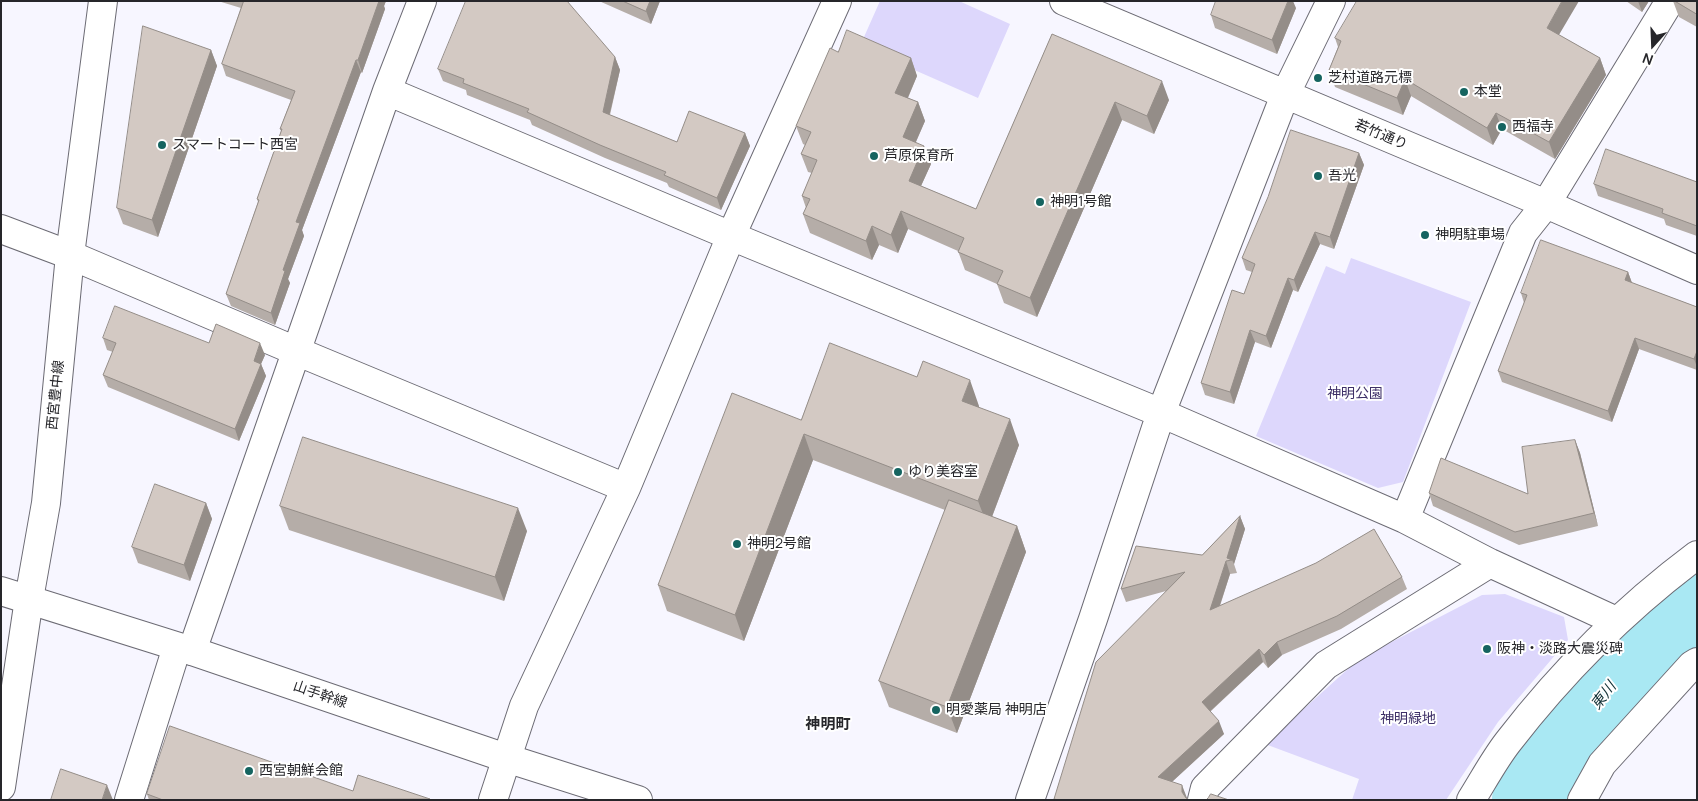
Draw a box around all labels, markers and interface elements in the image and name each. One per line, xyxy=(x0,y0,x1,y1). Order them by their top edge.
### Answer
north arrow xyxy=(1628,20,1678,70)
text: N xyxy=(1640,49,1656,70)
place label: 芝村道路元標 xyxy=(1328,70,1412,86)
marker: 芝村道路元標 xyxy=(1312,72,1324,84)
place label: 本堂 xyxy=(1474,84,1502,100)
marker: 本堂 xyxy=(1458,86,1470,98)
street label: 若竹通り xyxy=(1352,116,1410,154)
place label: 西福寺 xyxy=(1512,119,1554,135)
marker: 西福寺 xyxy=(1496,121,1508,133)
place label: スマートコート西宮 xyxy=(172,137,298,153)
marker: スマートコート西宮 xyxy=(156,139,168,151)
place label: 芦原保育所 xyxy=(884,148,954,164)
marker: 芦原保育所 xyxy=(868,150,880,162)
place label: 吾光 xyxy=(1328,168,1356,184)
marker: 吾光 xyxy=(1312,170,1324,182)
place label: 神明1号館 xyxy=(1050,194,1111,210)
marker: 神明1号館 xyxy=(1034,196,1046,208)
place label: 神明駐車場 xyxy=(1435,227,1505,243)
marker: 神明駐車場 xyxy=(1419,229,1431,241)
street label: 西宮豊中線 xyxy=(44,359,68,431)
park label: 神明公園 xyxy=(1327,386,1383,402)
place label: ゆり美容室 xyxy=(908,464,978,480)
marker: ゆり美容室 xyxy=(892,466,904,478)
place label: 神明2号館 xyxy=(747,536,811,552)
marker: 神明2号館 xyxy=(731,538,743,550)
place label: 阪神・淡路大震災碑 xyxy=(1497,641,1623,657)
marker: 阪神・淡路大震災碑 xyxy=(1481,643,1493,655)
street label: 山手幹線 xyxy=(291,678,349,712)
water label: 東川 xyxy=(1588,679,1620,713)
place label: 明愛薬局 神明店 xyxy=(946,702,1047,718)
marker: 明愛薬局 神明店 xyxy=(930,704,942,716)
park label: 神明緑地 xyxy=(1380,711,1436,727)
district label: 神明町 xyxy=(806,716,850,734)
place label: 西宮朝鮮会館 xyxy=(259,763,343,779)
marker: 西宮朝鮮会館 xyxy=(243,765,255,777)

